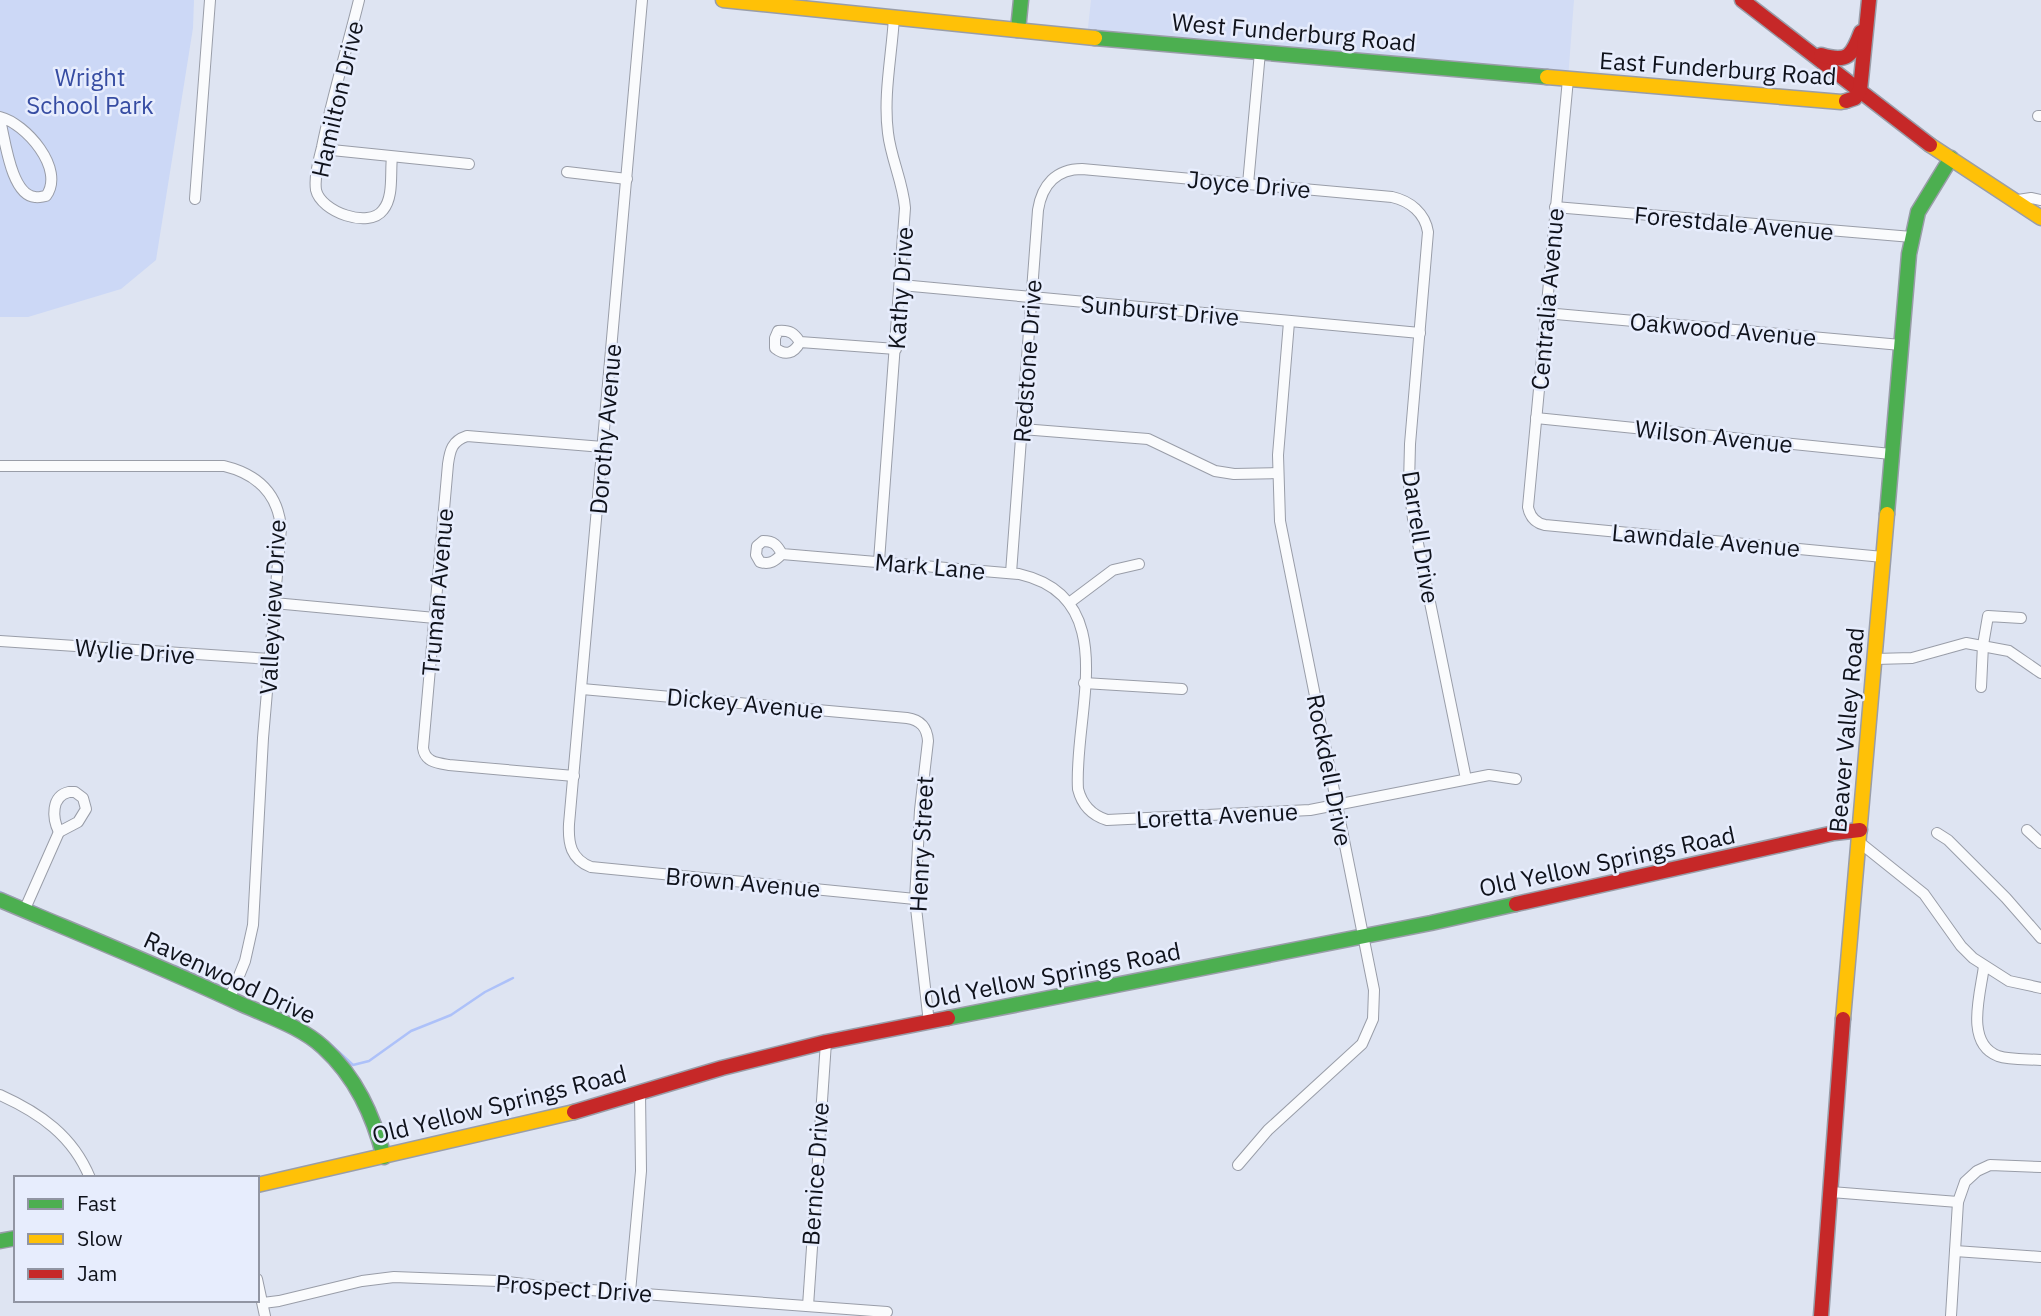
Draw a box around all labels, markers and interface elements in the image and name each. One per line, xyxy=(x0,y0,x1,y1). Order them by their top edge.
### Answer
street label: West Funderburg Road xyxy=(1171,5,1417,59)
street label: Hamilton Drive xyxy=(303,17,371,181)
street label: East Funderburg Road xyxy=(1598,44,1838,92)
park label: Wright School Park xyxy=(26,61,154,121)
street label: Joyce Drive xyxy=(1186,163,1312,205)
street label: Forestdale Avenue xyxy=(1633,198,1835,248)
street label: Centralia Avenue xyxy=(1523,207,1571,391)
street label: Kathy Drive xyxy=(880,226,920,350)
street label: Redstone Drive xyxy=(1005,278,1049,444)
street label: Sunburst Drive xyxy=(1079,287,1241,333)
street label: Oakwood Avenue xyxy=(1628,305,1818,353)
street label: Dorothy Avenue xyxy=(582,342,628,516)
street label: Wilson Avenue xyxy=(1634,412,1794,460)
street label: Darrell Drive xyxy=(1395,468,1447,606)
street label: Truman Avenue xyxy=(414,507,460,677)
street label: Lawndale Avenue xyxy=(1610,516,1802,564)
street label: Valleyview Drive xyxy=(251,519,293,695)
street label: Mark Lane xyxy=(873,545,987,587)
street label: Beaver Valley Road xyxy=(1821,626,1871,834)
street label: Wylie Drive xyxy=(74,631,196,671)
street label: Dickey Avenue xyxy=(665,680,825,726)
street label: Rockdell Drive xyxy=(1300,691,1360,849)
street label: Henry Street xyxy=(901,775,941,913)
street label: Loretta Avenue xyxy=(1135,795,1299,835)
street label: Old Yellow Springs Road xyxy=(1476,818,1738,904)
street label: Brown Avenue xyxy=(664,859,822,905)
street label: Ravenwood Drive xyxy=(139,923,321,1031)
street label: Old Yellow Springs Road xyxy=(921,934,1183,1016)
street label: Old Yellow Springs Road xyxy=(368,1057,630,1151)
street label: Bernice Drive xyxy=(794,1101,836,1247)
legend xyxy=(14,1176,259,1302)
text: Fast xyxy=(77,1189,117,1217)
text: Slow xyxy=(77,1224,123,1252)
text: Jam xyxy=(77,1259,117,1287)
street label: Prospect Drive xyxy=(495,1267,653,1309)

